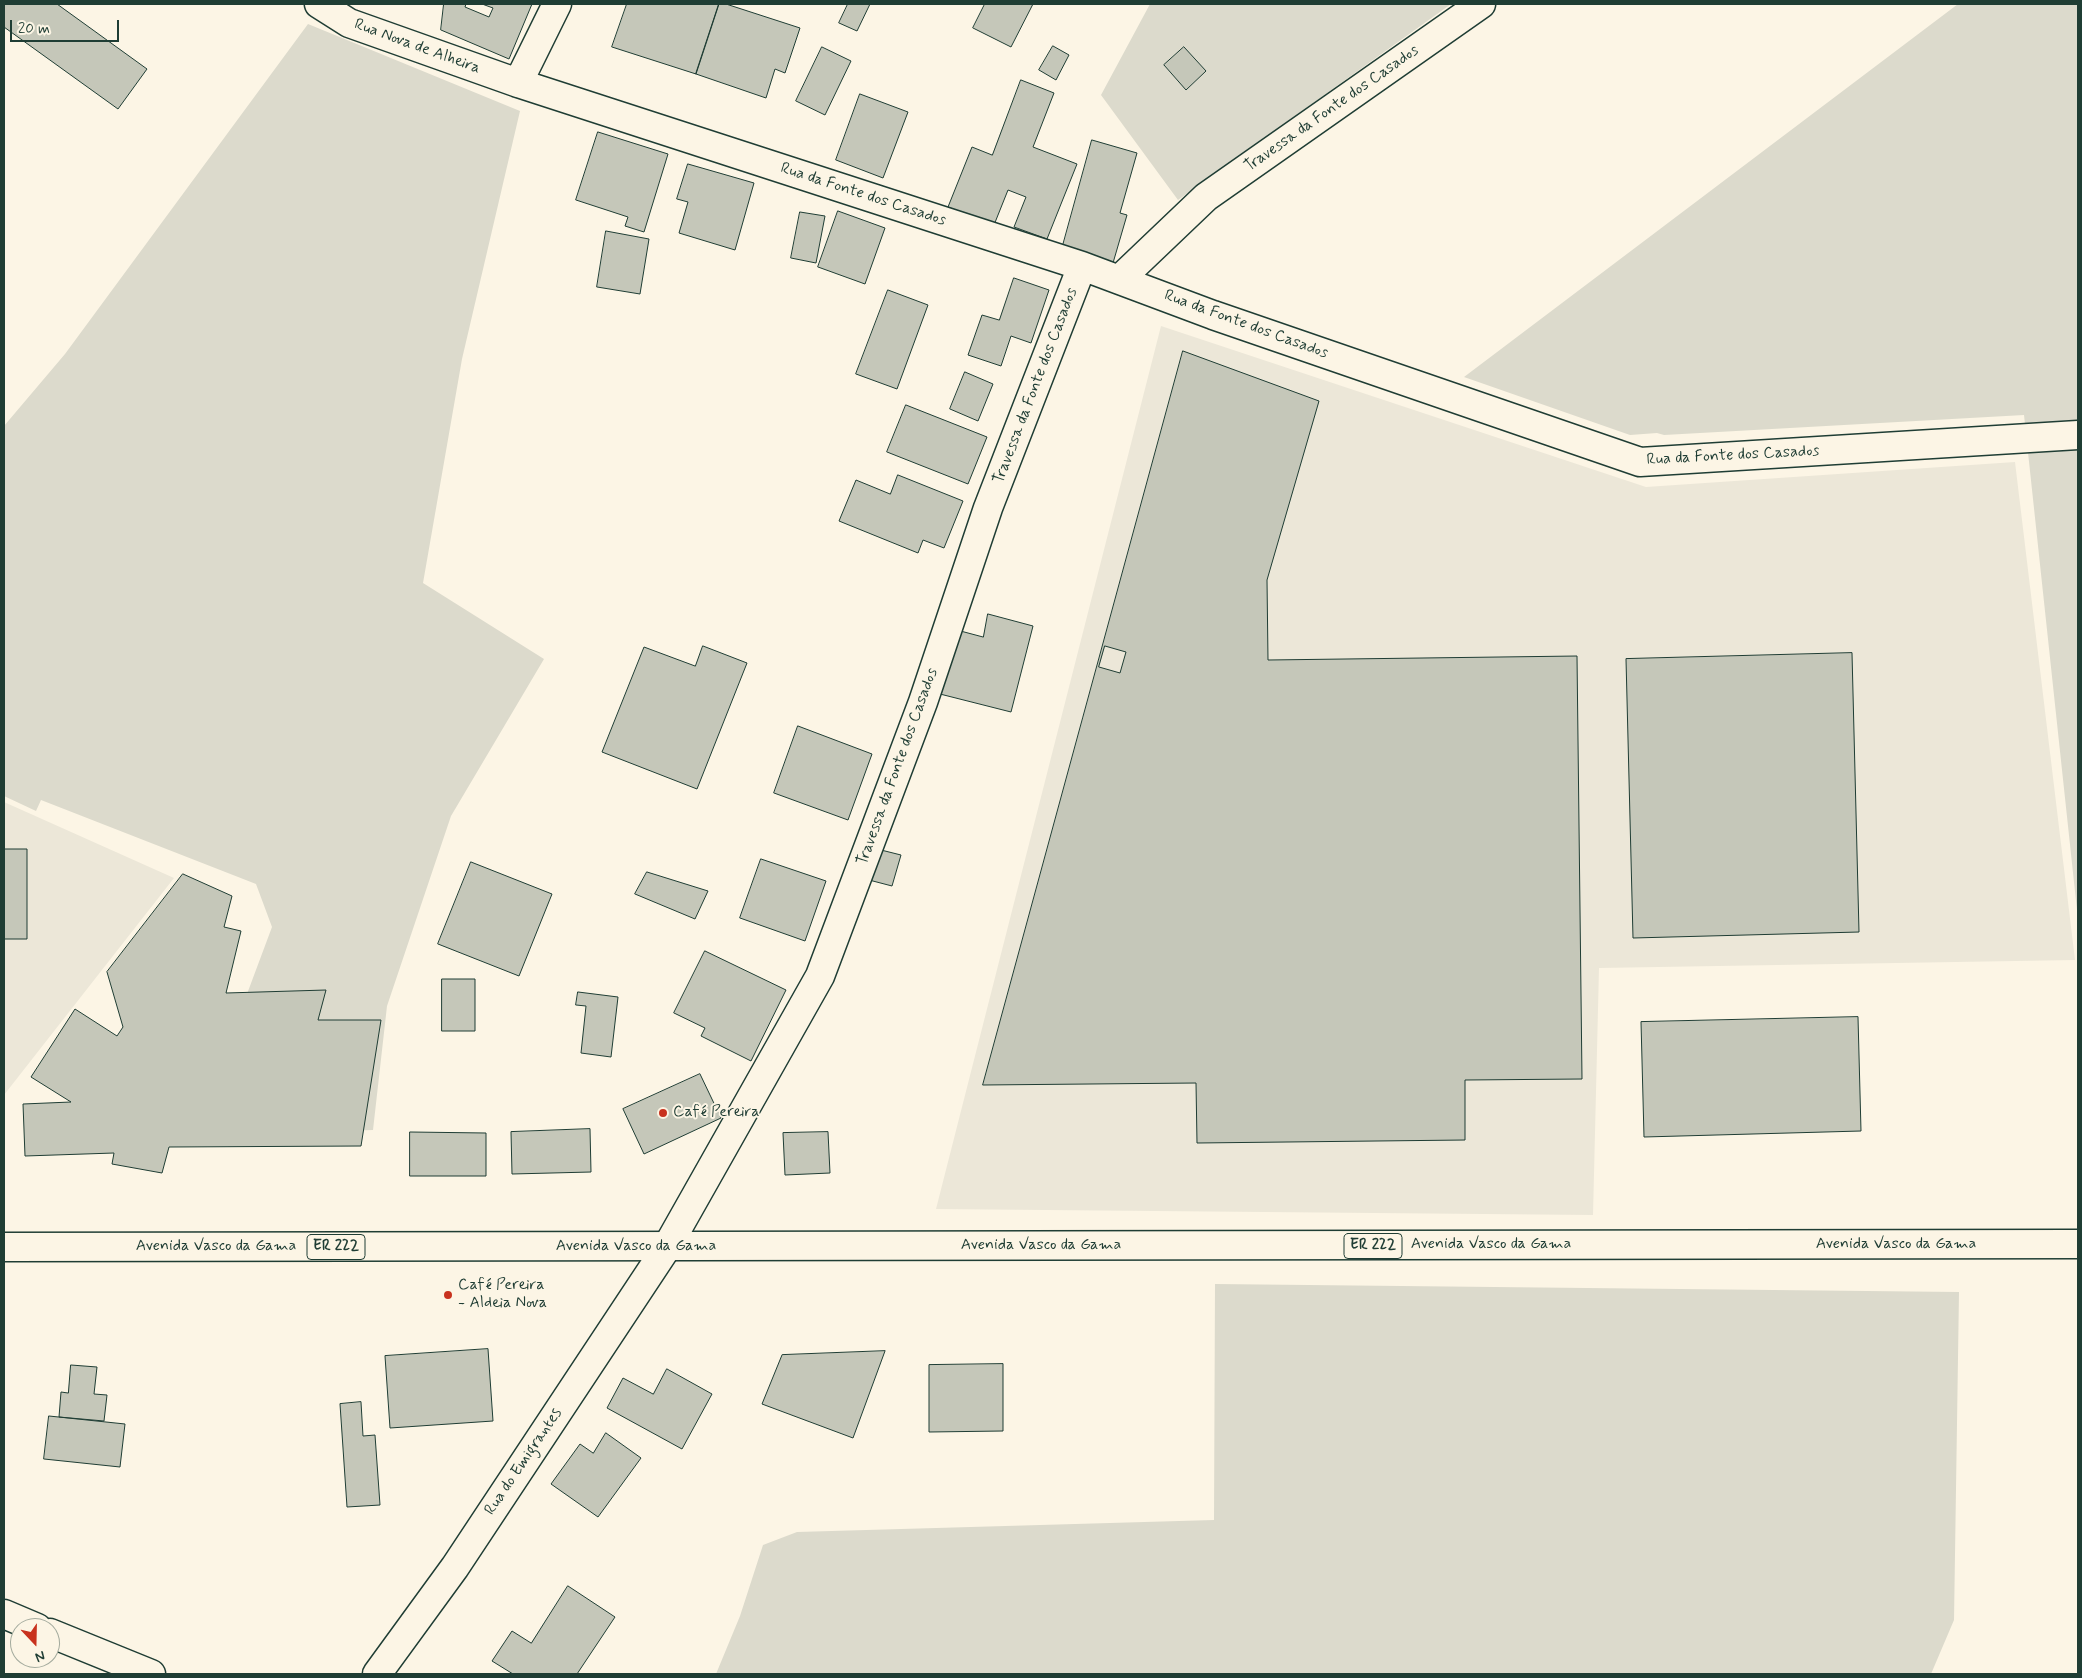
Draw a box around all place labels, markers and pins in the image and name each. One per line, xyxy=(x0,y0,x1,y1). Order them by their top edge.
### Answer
place label: Café Pereira xyxy=(673,1103,759,1123)
marker: Café Pereira xyxy=(657,1107,669,1119)
place label: Café Pereira - Aldeia Nova xyxy=(458,1276,547,1314)
marker: Café Pereira - Aldeia Nova xyxy=(442,1289,454,1301)

